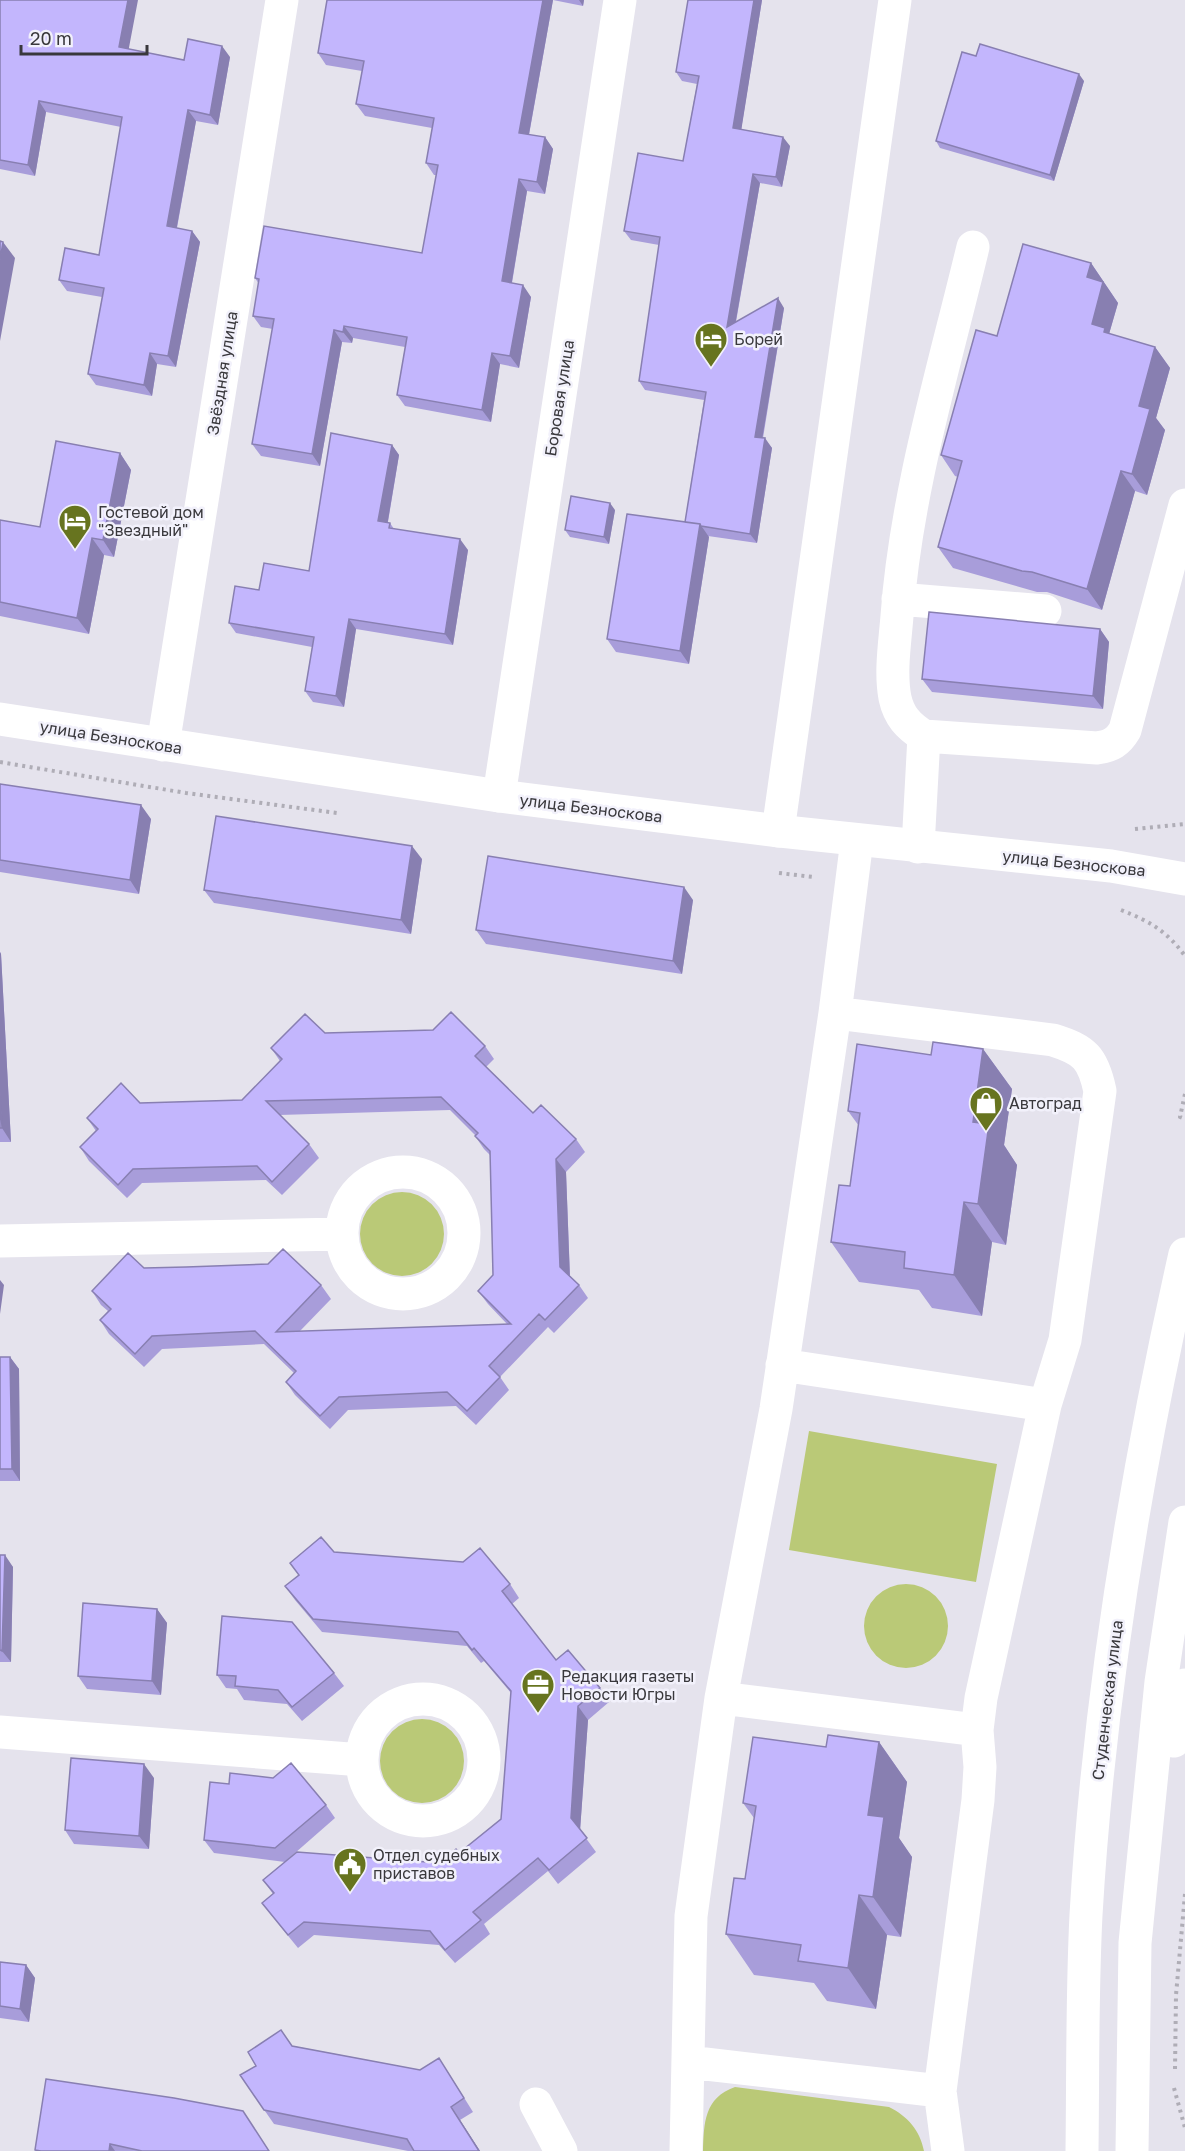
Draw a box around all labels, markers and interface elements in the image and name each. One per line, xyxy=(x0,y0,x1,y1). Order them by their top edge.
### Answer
scale bar xyxy=(21,18,147,56)
text: 20 m xyxy=(30,27,72,49)
street label: Звёздная улица xyxy=(202,309,242,437)
hotel icon: Борей xyxy=(693,321,729,368)
place label: Борей xyxy=(734,329,783,349)
street label: Боровая улица xyxy=(540,338,578,458)
place label: Гостевой дом "Звездный" xyxy=(98,502,204,540)
hotel icon: Гостевой дом "Звездный" xyxy=(57,503,93,550)
street label: улица Безноскова xyxy=(38,716,184,758)
street label: улица Безноскова xyxy=(518,789,664,827)
street label: улица Безноскова xyxy=(1001,846,1147,880)
shop icon: Автоград xyxy=(968,1085,1004,1132)
place label: Автоград xyxy=(1009,1093,1082,1113)
street label: Студенческая улица xyxy=(1087,1619,1127,1781)
place label: Редакция газеты Новости Югры xyxy=(561,1666,694,1704)
office icon: Редакция газеты Новости Югры xyxy=(520,1667,556,1714)
place label: Отдел судебных приставов xyxy=(373,1845,500,1883)
public building icon: Отдел судебных приставов xyxy=(332,1846,368,1893)

